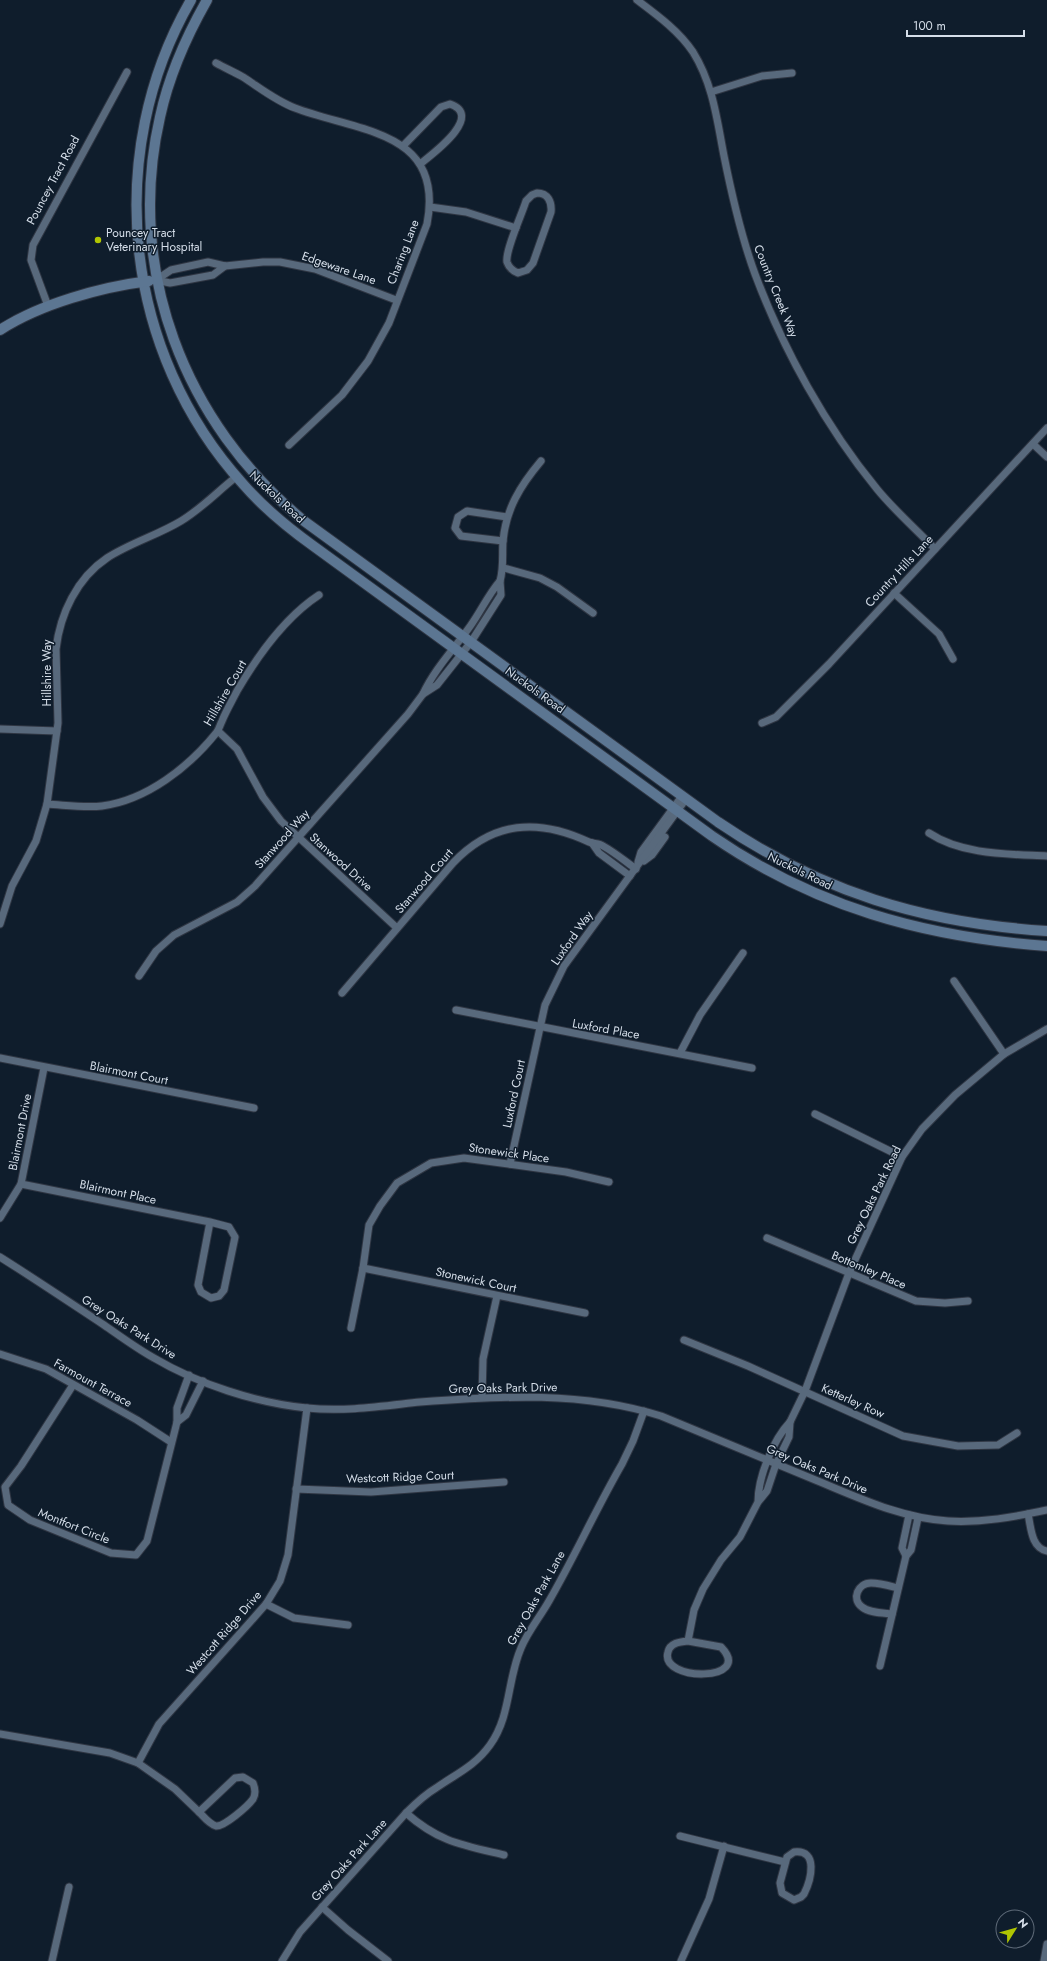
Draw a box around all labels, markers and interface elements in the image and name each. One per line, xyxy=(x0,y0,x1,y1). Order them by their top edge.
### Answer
scale bar xyxy=(907,12,1024,38)
text: 100 m xyxy=(913,17,946,35)
street label: Pouncey Tract Road xyxy=(22,132,84,228)
street label: Charing Lane xyxy=(382,217,424,287)
place label: Pouncey Tract Veterinary Hospital xyxy=(106,224,202,256)
marker: Pouncey Tract Veterinary Hospital xyxy=(93,235,103,245)
street label: Country Creek Way xyxy=(749,242,803,341)
street label: Edgeware Lane xyxy=(299,247,379,289)
street label: Nuckols Road xyxy=(245,467,309,527)
street label: Country Hills Lane xyxy=(861,531,937,611)
street label: Hillshire Way xyxy=(38,639,56,706)
street label: Hillshire Court xyxy=(199,657,251,729)
street label: Nuckols Road xyxy=(501,662,569,718)
street label: Stanwood Way xyxy=(250,805,314,873)
street label: Stanwood Drive xyxy=(305,829,377,895)
street label: Stanwood Court xyxy=(391,844,457,917)
street label: Nuckols Road xyxy=(765,848,835,894)
street label: Luxford Way xyxy=(547,907,598,969)
street label: Luxford Place xyxy=(571,1014,641,1044)
street label: Blairmont Court xyxy=(88,1057,170,1089)
street label: Luxford Court xyxy=(498,1058,530,1130)
street label: Blairmont Drive xyxy=(4,1092,36,1172)
street label: Stonewick Place xyxy=(468,1138,550,1168)
street label: Grey Oaks Park Road xyxy=(842,1143,906,1247)
street label: Blairmont Place xyxy=(78,1175,158,1209)
street label: Bottomley Place xyxy=(829,1246,909,1294)
street label: Stonewick Court xyxy=(434,1263,518,1297)
street label: Grey Oaks Park Drive xyxy=(78,1291,180,1363)
street label: Farmount Terrace xyxy=(51,1354,135,1412)
street label: Grey Oaks Park Drive xyxy=(448,1378,558,1398)
street label: Ketterley Row xyxy=(818,1379,888,1423)
street label: Grey Oaks Park Drive xyxy=(763,1439,871,1499)
street label: Westcott Ridge Court xyxy=(346,1466,454,1488)
street label: Montfort Circle xyxy=(35,1503,113,1549)
street label: Grey Oaks Park Lane xyxy=(502,1547,570,1649)
street label: Westcott Ridge Drive xyxy=(182,1587,266,1679)
street label: Grey Oaks Park Lane xyxy=(307,1815,391,1905)
north arrow xyxy=(995,1909,1035,1949)
text: N xyxy=(1014,1915,1032,1931)

